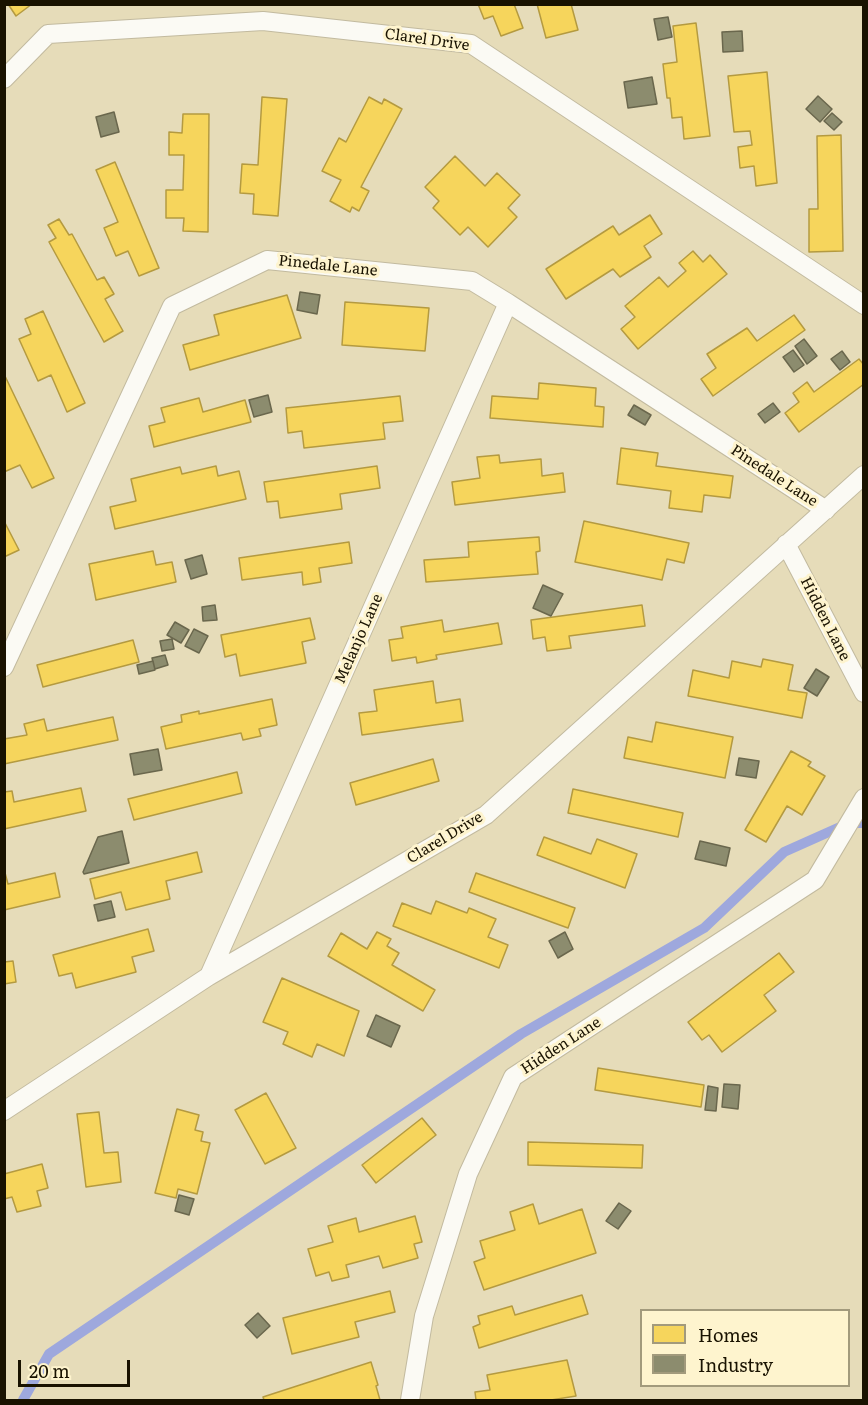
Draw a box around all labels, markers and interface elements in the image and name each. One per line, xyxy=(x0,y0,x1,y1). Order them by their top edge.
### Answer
street label: Clarel Drive xyxy=(384,25,470,55)
street label: Pinedale Lane xyxy=(277,252,379,280)
street label: Pinedale Lane xyxy=(727,441,821,511)
street label: Hidden Lane xyxy=(796,574,854,664)
street label: Melanjo Lane xyxy=(331,591,387,687)
street label: Clarel Drive xyxy=(404,808,486,868)
street label: Hidden Lane xyxy=(518,1014,604,1078)
legend xyxy=(640,1309,850,1387)
text: Homes xyxy=(698,1321,758,1348)
scale bar xyxy=(21,1348,134,1386)
text: Industry xyxy=(698,1351,773,1378)
text: 20 m xyxy=(29,1357,70,1384)

